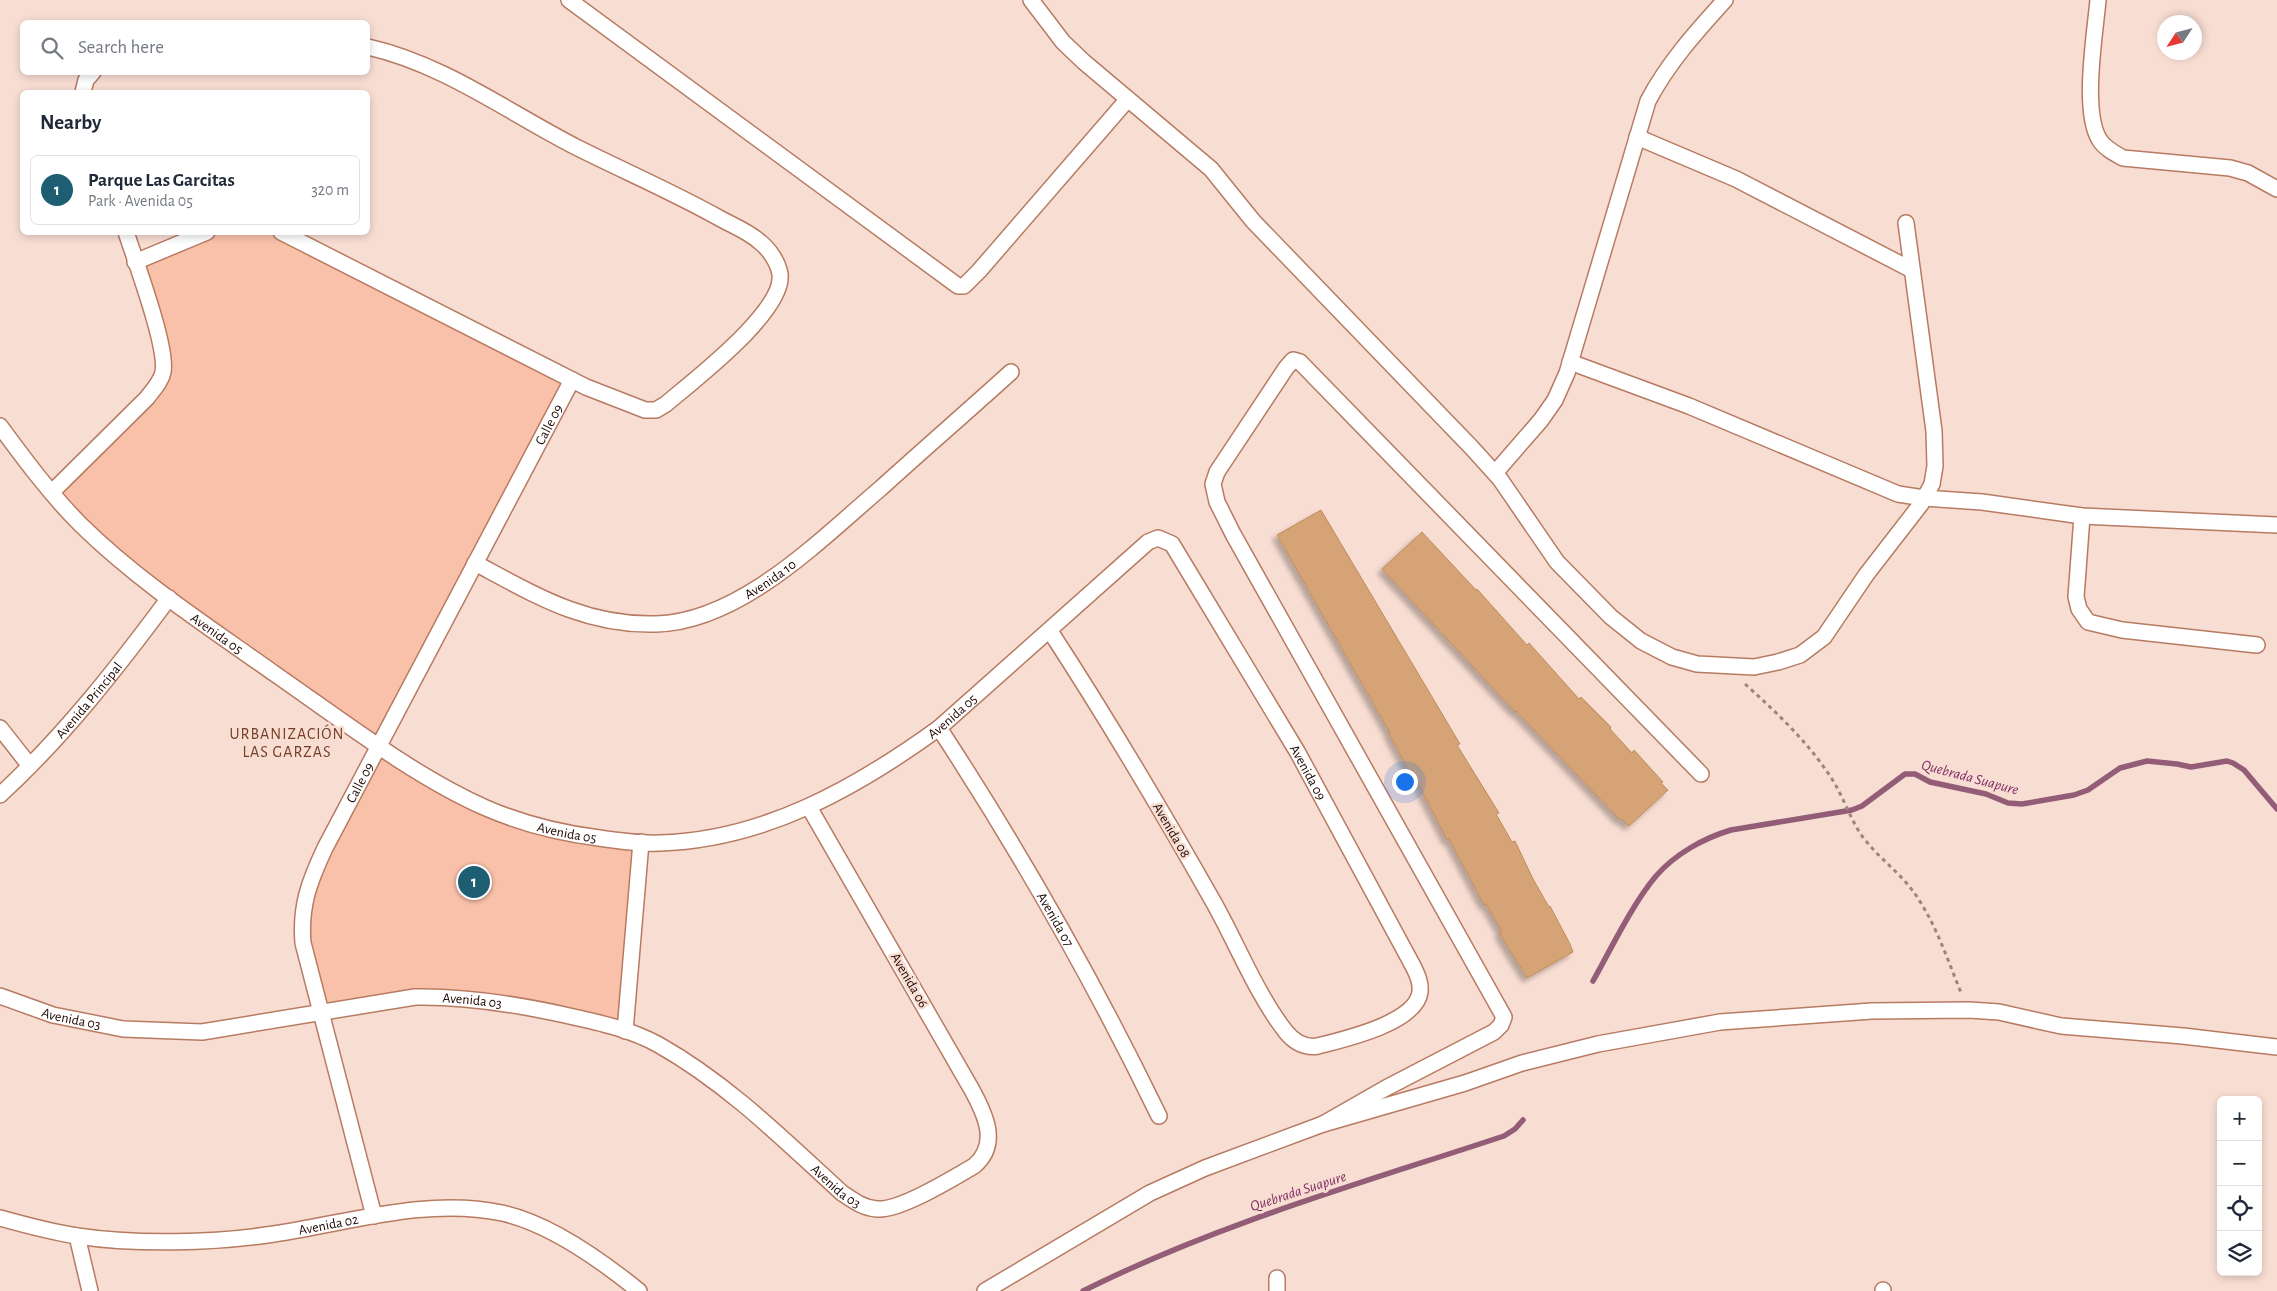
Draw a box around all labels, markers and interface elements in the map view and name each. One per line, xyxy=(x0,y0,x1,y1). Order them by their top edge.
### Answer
north arrow xyxy=(2157,15,2202,60)
search box xyxy=(20,20,370,75)
icon: search xyxy=(38,34,66,62)
text: Search here xyxy=(78,38,164,57)
text: Nearby xyxy=(40,112,101,133)
text: Parque Las Garcitas xyxy=(88,171,235,190)
text: 1 xyxy=(54,182,60,198)
text: 320 m xyxy=(311,182,349,198)
text: Park · Avenida 05 xyxy=(88,193,193,209)
street label: Calle 09 xyxy=(533,402,566,447)
street label: Avenida 10 xyxy=(742,557,799,602)
street label: Avenida 05 xyxy=(188,611,245,657)
street label: Avenida Principal xyxy=(54,660,125,742)
street label: Avenida 05 xyxy=(926,692,980,742)
district label: URBANIZACIÓN LAS GARZAS xyxy=(230,724,344,760)
street label: Avenida 09 xyxy=(1287,743,1328,803)
water label: Quebrada Suapure xyxy=(1920,757,2020,798)
street label: Calle 09 xyxy=(344,760,377,805)
your location xyxy=(1392,769,1418,795)
street label: Avenida 08 xyxy=(1150,801,1192,860)
street label: Avenida 05 xyxy=(536,820,597,846)
pin: 1 xyxy=(458,863,490,901)
street label: Avenida 07 xyxy=(1034,890,1076,949)
street label: Avenida 06 xyxy=(888,951,930,1010)
street label: Avenida 03 xyxy=(442,991,503,1011)
street label: Avenida 03 xyxy=(40,1006,102,1032)
map controls xyxy=(2217,1096,2262,1276)
button: + xyxy=(2217,1096,2262,1141)
button: − xyxy=(2217,1141,2262,1186)
street label: Avenida 03 xyxy=(808,1162,863,1211)
water label: Quebrada Suapure xyxy=(1248,1169,1348,1214)
button: locate xyxy=(2217,1186,2262,1231)
street label: Avenida 02 xyxy=(298,1213,360,1238)
button: layers xyxy=(2217,1231,2262,1276)

